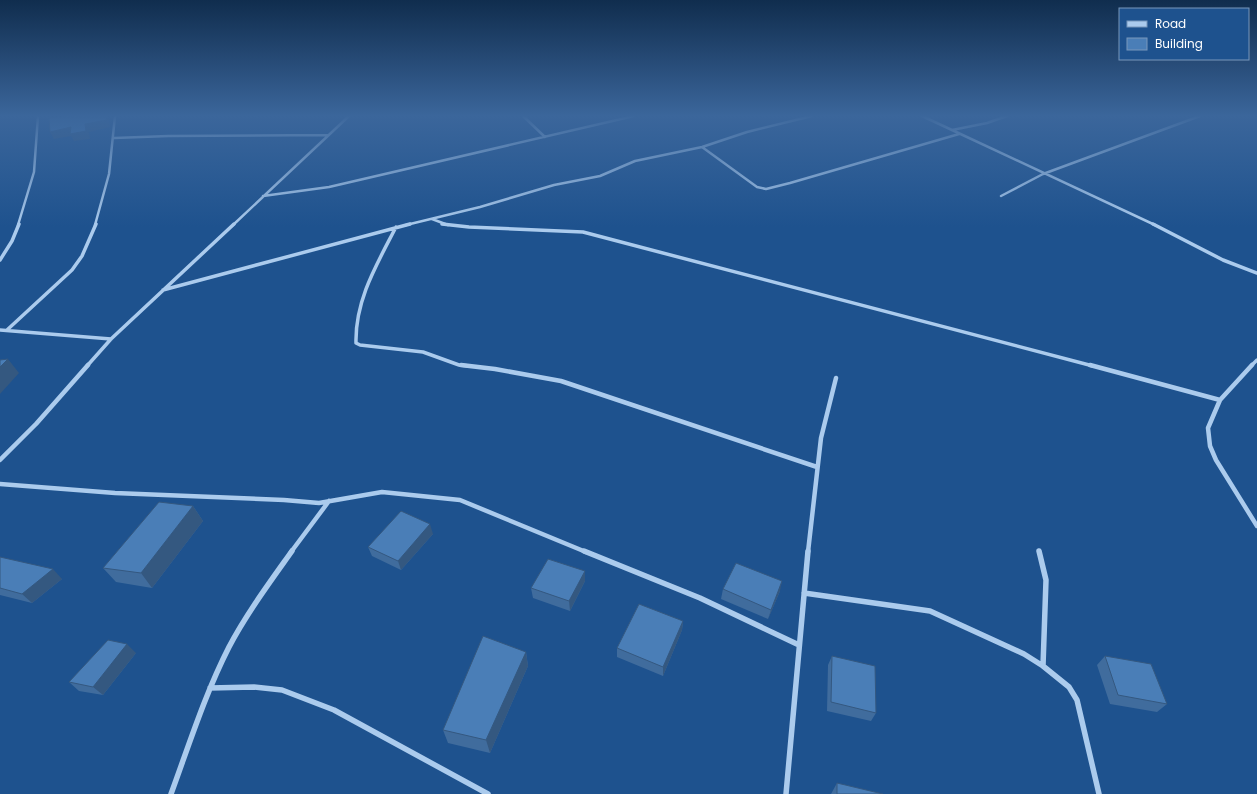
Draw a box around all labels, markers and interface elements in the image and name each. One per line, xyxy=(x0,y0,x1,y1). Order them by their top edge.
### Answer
legend xyxy=(1119,8,1249,60)
text: Road xyxy=(1155,15,1186,32)
text: Building xyxy=(1155,35,1203,52)

